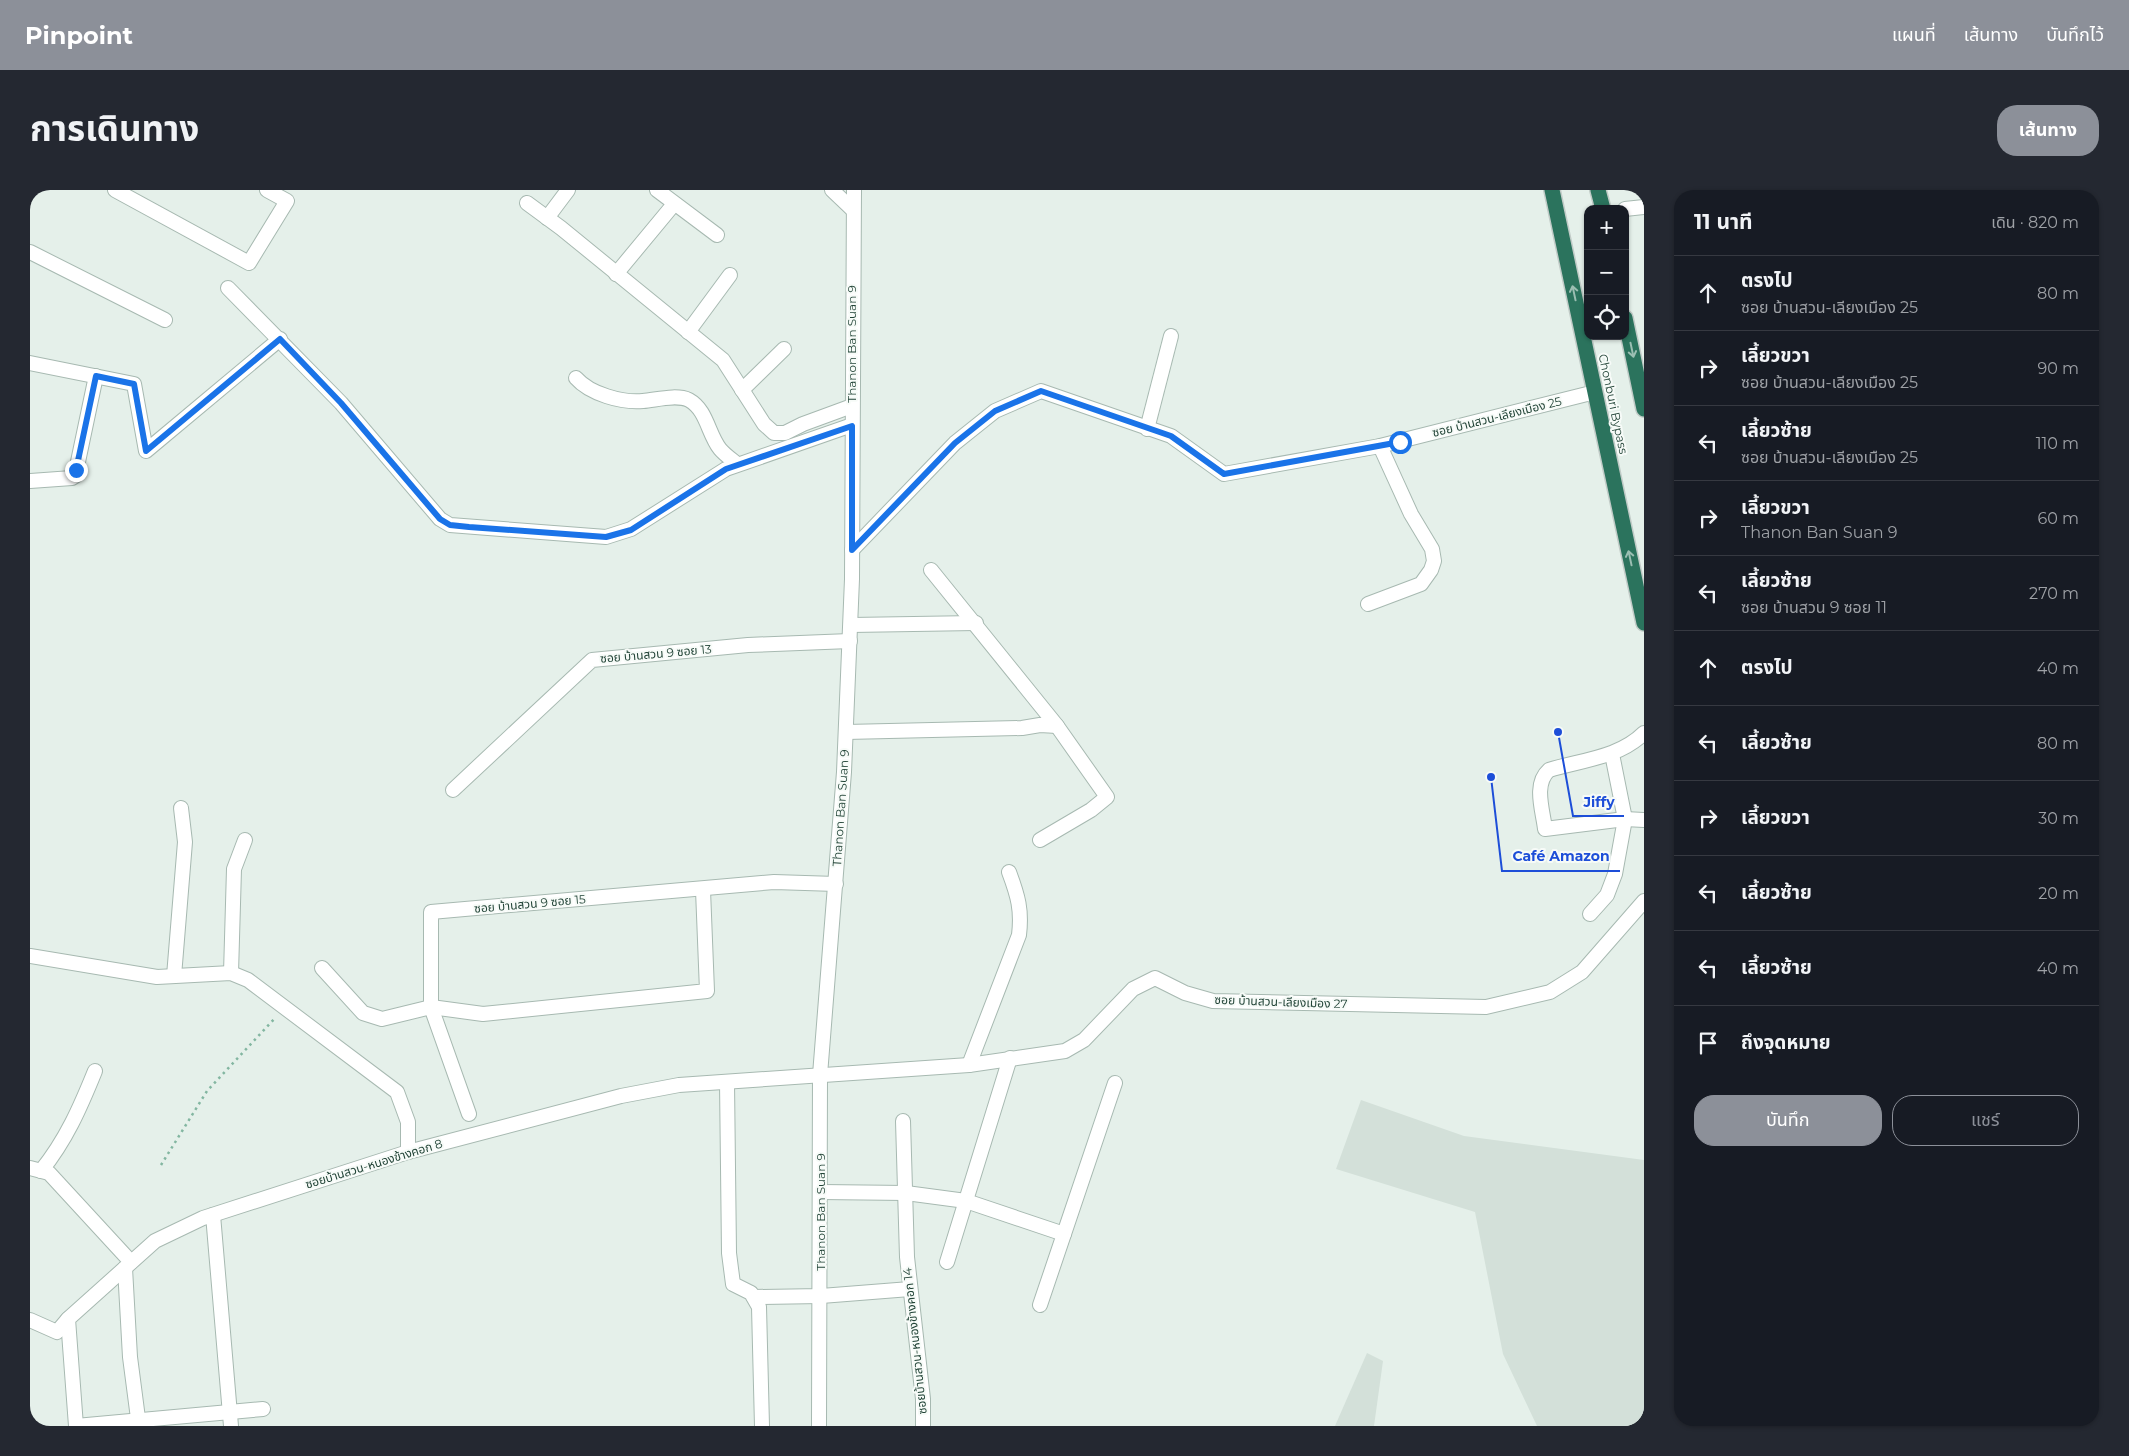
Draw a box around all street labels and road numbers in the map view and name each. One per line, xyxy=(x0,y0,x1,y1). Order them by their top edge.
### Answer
street label: Thanon Ban Suan 9 xyxy=(844,285,859,403)
street label: Chonburi Bypass xyxy=(1596,352,1631,455)
street label: ซอย บ้านสวน-เลียงเมือง 25 xyxy=(1431,393,1563,440)
street label: ซอย บ้านสวน 9 ซอย 13 xyxy=(600,641,713,666)
street label: Thanon Ban Suan 9 xyxy=(829,749,852,867)
street label: ซอย บ้านสวน 9 ซอย 15 xyxy=(474,891,587,916)
street label: ซอย บ้านสวน-เลียงเมือง 27 xyxy=(1214,992,1348,1011)
street label: ซอยบ้านสวน-หนองข้างคอก 8 xyxy=(303,1135,445,1192)
street label: Thanon Ban Suan 9 xyxy=(813,1153,828,1271)
street label: ซอยบ้านสวน-หนองข้างคอก 14 xyxy=(899,1267,930,1415)

